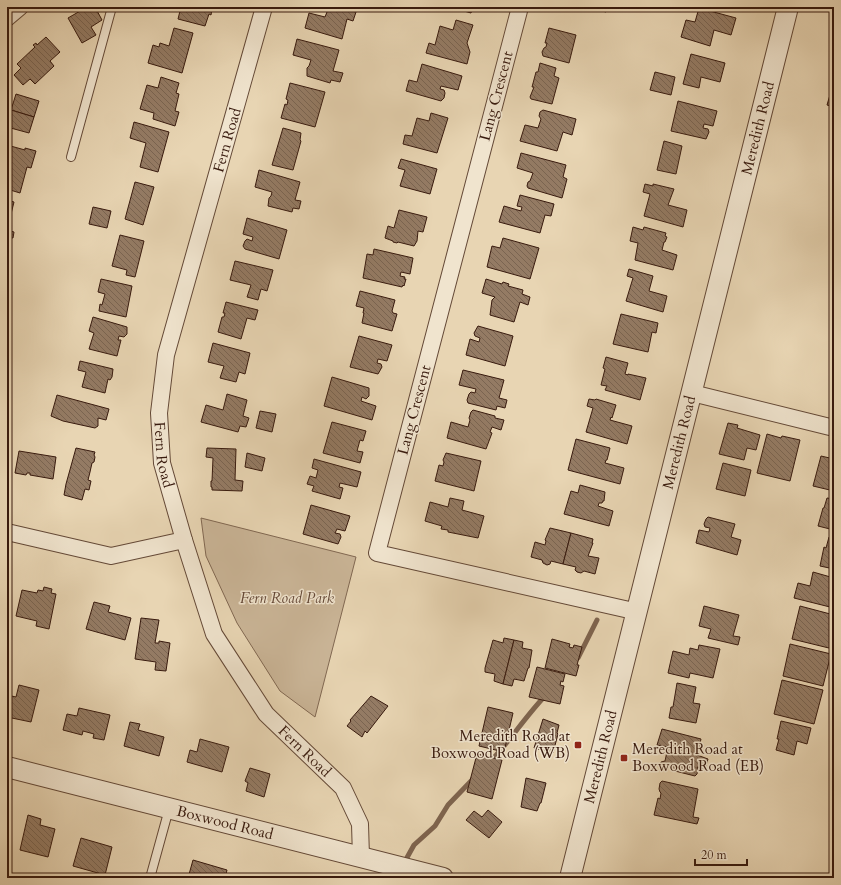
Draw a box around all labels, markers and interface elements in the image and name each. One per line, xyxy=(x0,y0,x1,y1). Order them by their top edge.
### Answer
street label: Lang Crescent xyxy=(474,49,518,143)
street label: Meredith Road xyxy=(736,79,779,177)
street label: Fern Road xyxy=(208,105,246,175)
street label: Lang Crescent xyxy=(392,363,436,457)
street label: Meredith Road xyxy=(658,394,700,491)
street label: Fern Road xyxy=(150,421,179,490)
park label: Fern Road Park xyxy=(240,588,335,608)
street label: Meredith Road xyxy=(579,708,622,805)
street label: Fern Road xyxy=(274,721,336,781)
place label: Meredith Road at Boxwood Road (WB) xyxy=(431,726,570,763)
place label: Meredith Road at Boxwood Road (EB) xyxy=(632,739,764,776)
marker: Meredith Road at Boxwood Road (WB) xyxy=(573,740,583,750)
marker: Meredith Road at Boxwood Road (EB) xyxy=(619,753,629,763)
street label: Boxwood Road xyxy=(175,801,276,844)
scale bar xyxy=(695,841,747,867)
text: 20 m xyxy=(701,847,728,863)

